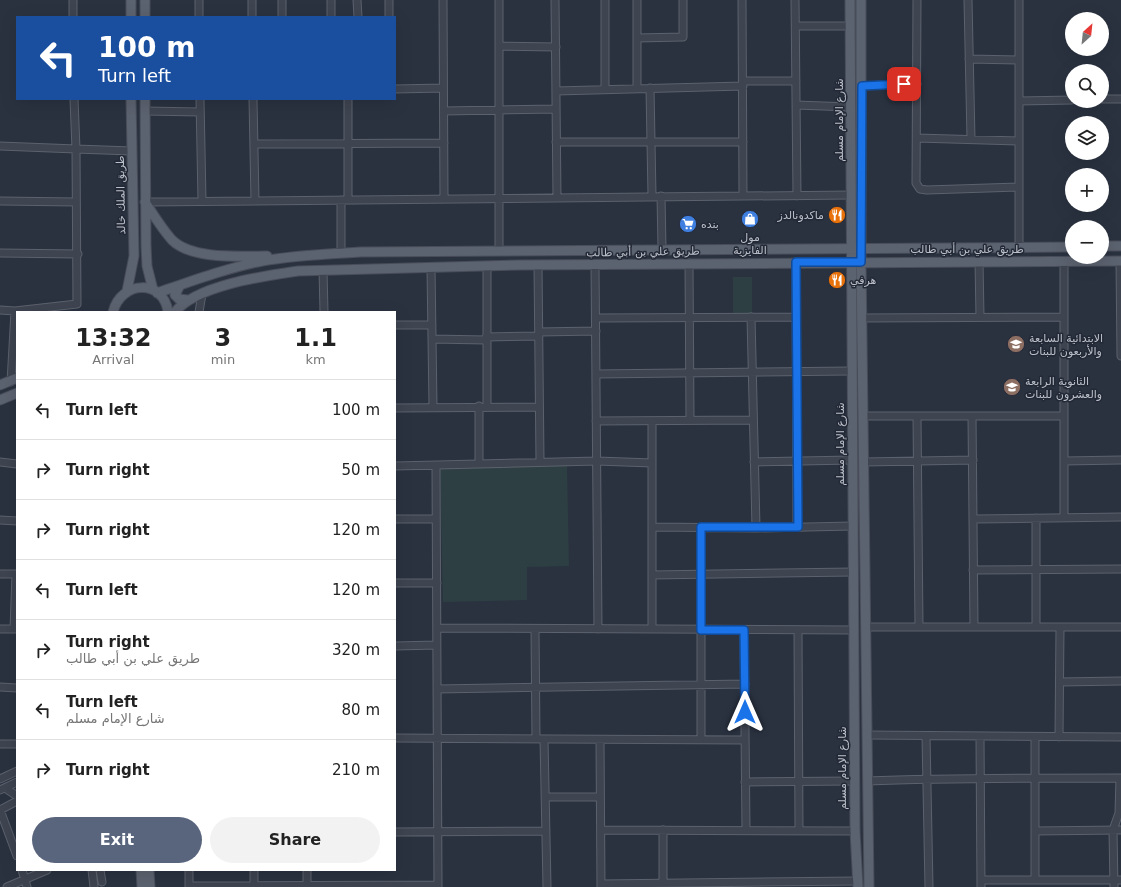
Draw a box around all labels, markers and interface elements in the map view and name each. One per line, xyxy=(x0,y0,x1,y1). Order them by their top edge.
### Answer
north arrow xyxy=(1065,12,1109,56)
map controls xyxy=(1065,12,1109,264)
text: 100 m xyxy=(98,31,195,64)
icon: left xyxy=(32,32,84,84)
button: search xyxy=(1065,64,1109,108)
text: Turn left xyxy=(98,65,171,86)
pin xyxy=(887,67,921,101)
icon: arrive xyxy=(893,73,915,95)
street label: شارع الإمام مسلم xyxy=(833,78,846,162)
button: layers xyxy=(1065,116,1109,160)
street label: طريق الملك خالد xyxy=(114,155,129,235)
button: + xyxy=(1065,168,1109,212)
restaurant icon: ماكدونالدز xyxy=(827,205,847,225)
shop icon: مول الفايزية xyxy=(740,209,760,229)
place label: ماكدونالدز xyxy=(777,209,824,222)
supermarket icon: بنده xyxy=(678,214,698,234)
place label: بنده xyxy=(701,218,719,231)
button: − xyxy=(1065,220,1109,264)
place label: مول الفايزية xyxy=(733,231,767,257)
street label: طريق علي بن أبي طالب xyxy=(910,242,1024,257)
street label: طريق علي بن أبي طالب xyxy=(586,244,700,260)
restaurant icon: هرفي xyxy=(827,270,847,290)
place label: هرفي xyxy=(850,274,876,287)
text: 13:32 xyxy=(75,324,152,352)
text: 3 xyxy=(215,324,231,352)
text: 1.1 xyxy=(294,324,337,352)
place label: الابتدائية السابعة والأربعون للبنات xyxy=(1029,332,1103,358)
school or university icon: الابتدائية السابعة والأربعون للبنات xyxy=(1006,334,1026,354)
text: Arrival xyxy=(92,352,134,367)
text: min xyxy=(211,352,235,367)
text: km xyxy=(306,352,326,367)
place label: الثانوية الرابعة والعشرون للبنات xyxy=(1025,375,1102,401)
school or university icon: الثانوية الرابعة والعشرون للبنات xyxy=(1002,377,1022,397)
icon: left xyxy=(32,399,54,421)
text: Turn left xyxy=(66,401,138,419)
text: 100 m xyxy=(332,401,380,419)
street label: شارع الإمام مسلم xyxy=(834,402,847,486)
icon: right xyxy=(32,459,54,481)
text: Turn right xyxy=(66,461,150,479)
text: 50 m xyxy=(342,461,380,479)
icon: right xyxy=(32,519,54,541)
text: Turn right xyxy=(66,521,150,539)
text: 120 m xyxy=(332,521,380,539)
icon: left xyxy=(32,579,54,601)
text: Turn left xyxy=(66,581,138,599)
text: 120 m xyxy=(332,581,380,599)
text: Turn right xyxy=(66,633,150,651)
icon: right xyxy=(32,639,54,661)
text: 320 m xyxy=(332,641,380,659)
text: طريق علي بن أبي طالب xyxy=(66,651,200,666)
position arrow xyxy=(724,691,766,733)
text: Turn left xyxy=(66,693,138,711)
icon: left xyxy=(32,699,54,721)
text: 80 m xyxy=(342,701,380,719)
text: شارع الإمام مسلم xyxy=(66,711,165,726)
street label: شارع الإمام مسلم xyxy=(836,726,849,810)
icon: right xyxy=(32,759,54,781)
text: Turn right xyxy=(66,761,150,779)
text: 210 m xyxy=(332,761,380,779)
button: Exit xyxy=(32,817,202,863)
button: Share xyxy=(210,817,380,863)

